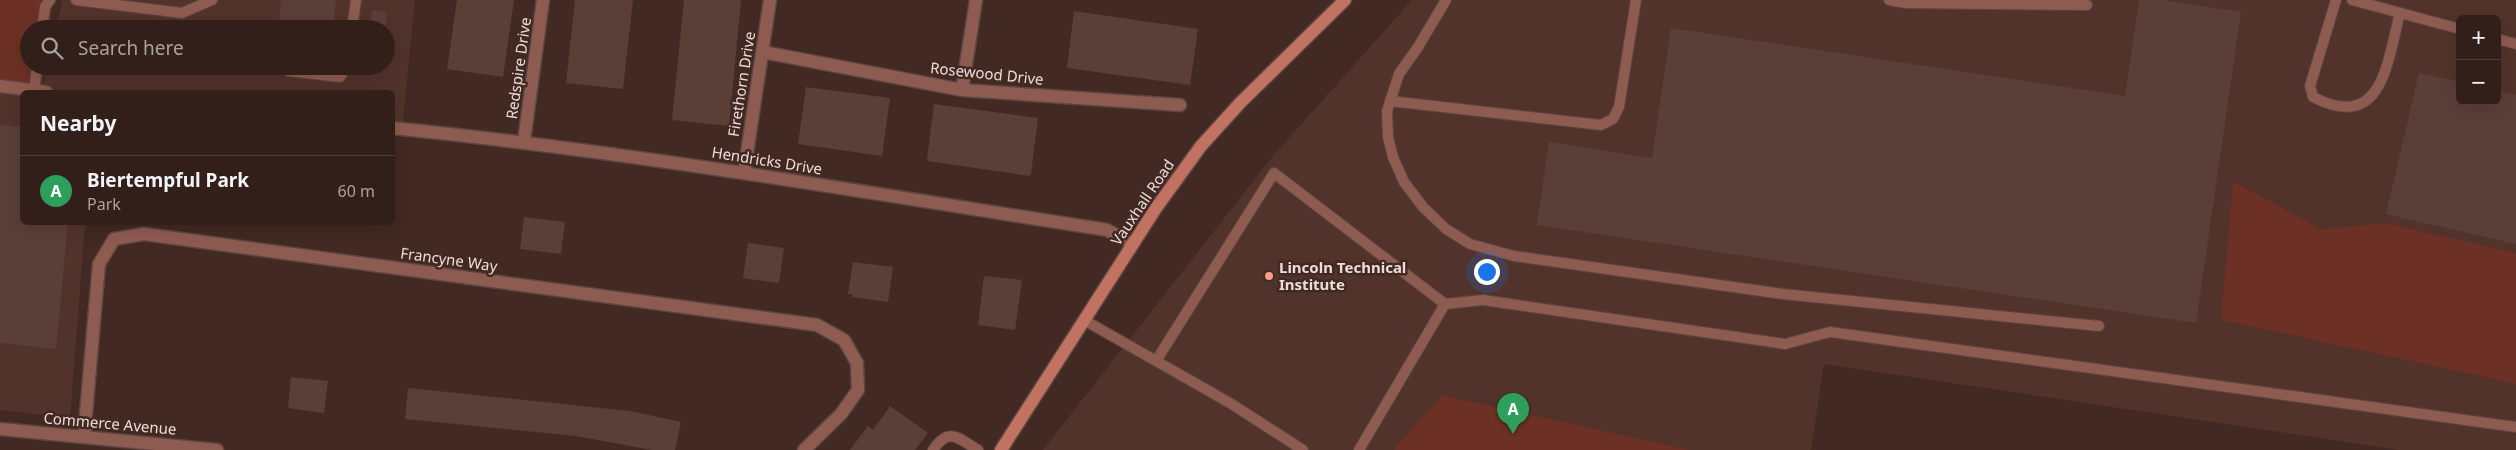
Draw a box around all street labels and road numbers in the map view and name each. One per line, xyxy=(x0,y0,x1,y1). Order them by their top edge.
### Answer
street label: Redspire Drive xyxy=(501,16,535,120)
street label: Firethorn Drive xyxy=(723,30,759,138)
street label: Rosewood Drive xyxy=(929,57,1045,89)
street label: Hendricks Drive xyxy=(710,141,824,179)
street label: Vauxhall Road xyxy=(1106,155,1178,249)
street label: Francyne Way xyxy=(399,242,499,276)
street label: Commerce Avenue xyxy=(43,407,177,439)

